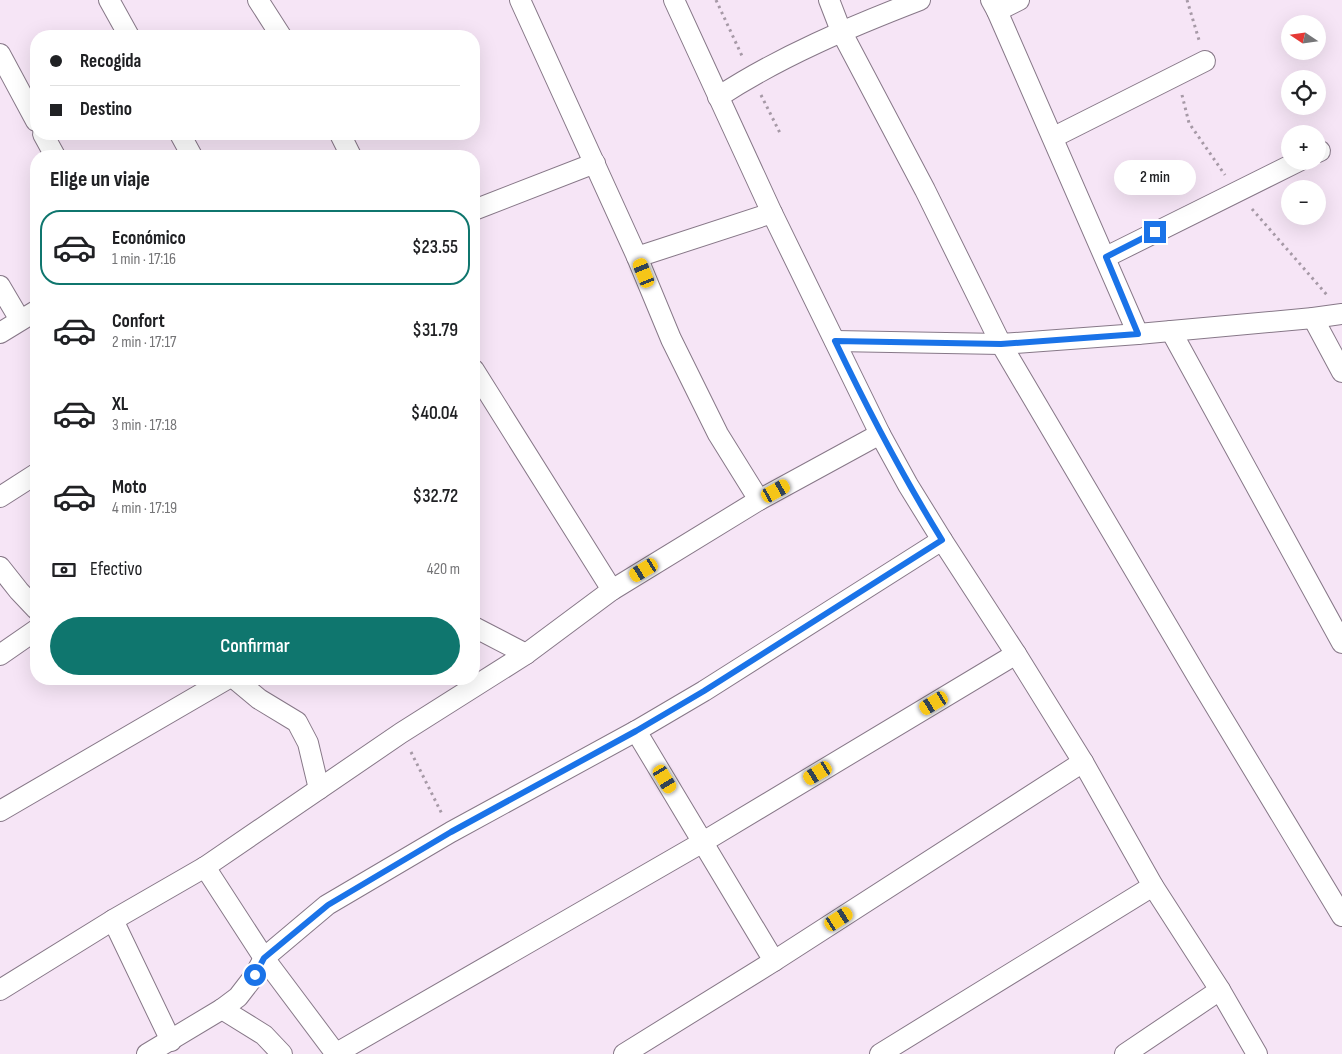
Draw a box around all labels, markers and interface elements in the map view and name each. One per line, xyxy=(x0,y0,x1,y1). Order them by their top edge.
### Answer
north arrow xyxy=(1281,15,1326,60)
map controls xyxy=(1281,15,1326,225)
text: Recogida xyxy=(80,50,141,73)
button: locate xyxy=(1281,70,1326,115)
text: Destino xyxy=(80,98,132,121)
button: + xyxy=(1281,125,1326,170)
callout: 2 min xyxy=(1114,160,1196,194)
text: Elige un viaje xyxy=(50,166,150,193)
text: 2 min xyxy=(1140,168,1170,187)
button: − xyxy=(1281,180,1326,225)
route end xyxy=(1144,221,1166,243)
icon: car xyxy=(52,225,97,270)
text: Económico xyxy=(112,227,186,250)
text: $23.55 xyxy=(412,236,458,259)
text: 1 min · 17:16 xyxy=(112,250,176,269)
car xyxy=(631,256,656,290)
icon: car xyxy=(52,308,97,353)
text: Confort xyxy=(112,310,165,333)
text: $31.79 xyxy=(412,319,458,342)
text: 2 min · 17:17 xyxy=(112,333,176,352)
icon: car xyxy=(52,391,97,436)
text: XL xyxy=(112,393,128,416)
text: $40.04 xyxy=(411,402,458,425)
text: 3 min · 17:18 xyxy=(112,416,177,435)
icon: car xyxy=(52,474,97,519)
text: Moto xyxy=(112,476,147,499)
car xyxy=(759,477,792,505)
text: $32.72 xyxy=(413,485,458,508)
text: 4 min · 17:19 xyxy=(112,499,177,518)
icon: cash xyxy=(50,556,78,584)
car xyxy=(627,556,660,584)
text: Efectivo xyxy=(90,558,142,581)
text: 420 m xyxy=(427,560,460,579)
button: Confirmar xyxy=(50,617,460,675)
car xyxy=(917,689,950,717)
car xyxy=(801,759,834,787)
car xyxy=(650,762,679,796)
car xyxy=(822,905,855,933)
route start xyxy=(244,964,266,986)

